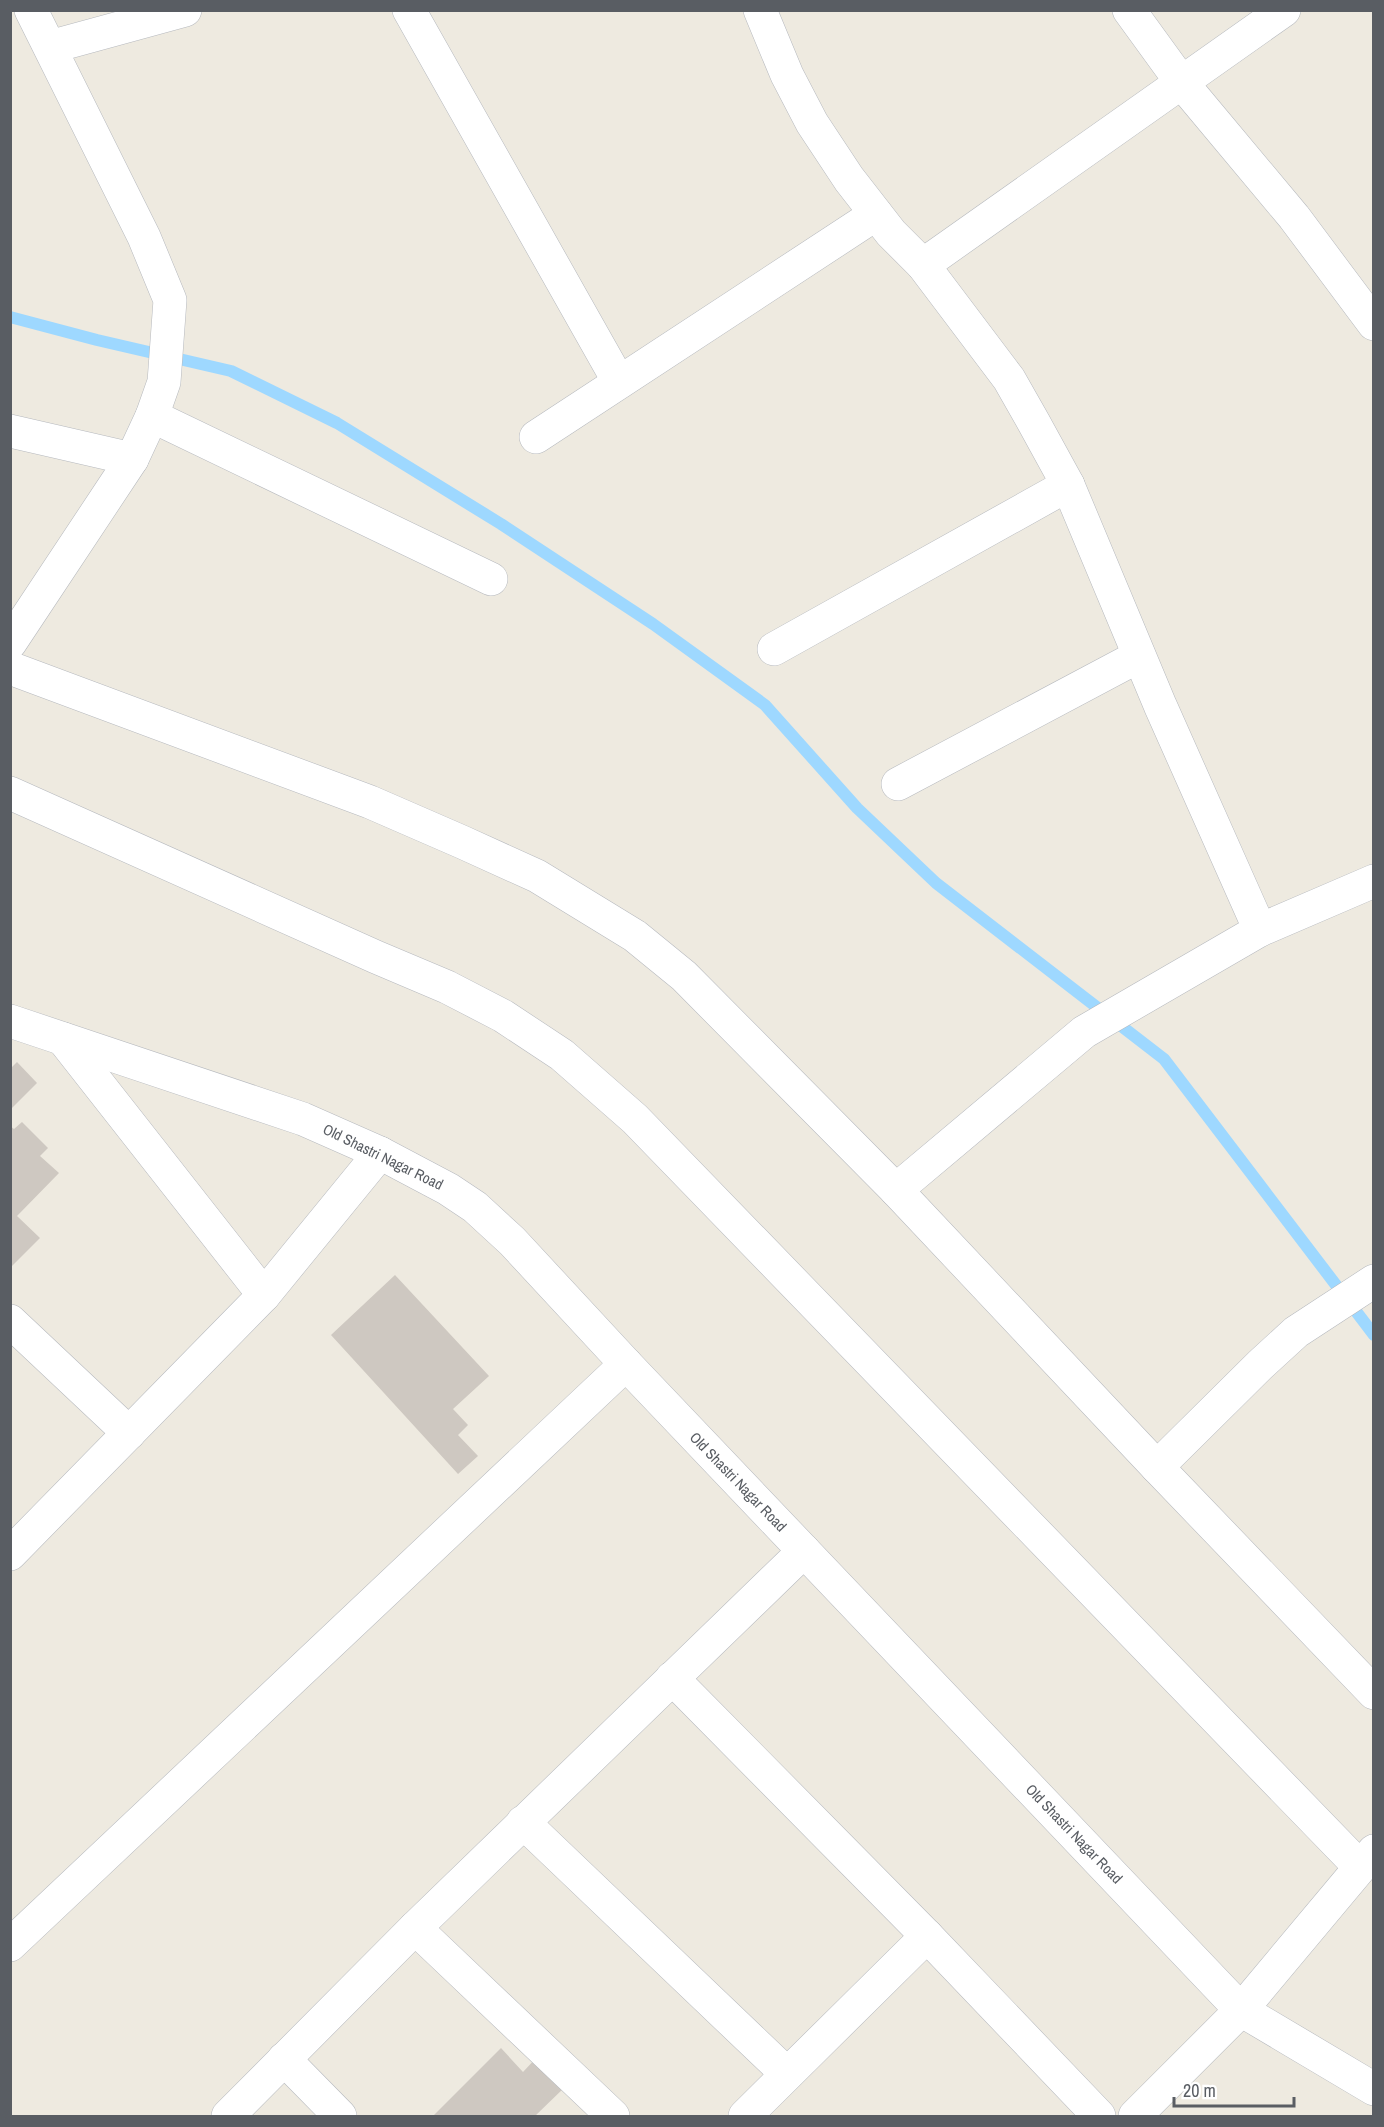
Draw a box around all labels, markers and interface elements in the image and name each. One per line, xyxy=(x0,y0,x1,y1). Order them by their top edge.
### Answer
street label: Old Shastri Nagar Road xyxy=(320,1118,447,1195)
street label: Old Shastri Nagar Road xyxy=(685,1427,792,1536)
street label: Old Shastri Nagar Road xyxy=(1021,1779,1128,1888)
scale bar xyxy=(1174,2070,1294,2108)
text: 20 m xyxy=(1183,2078,1216,2103)

